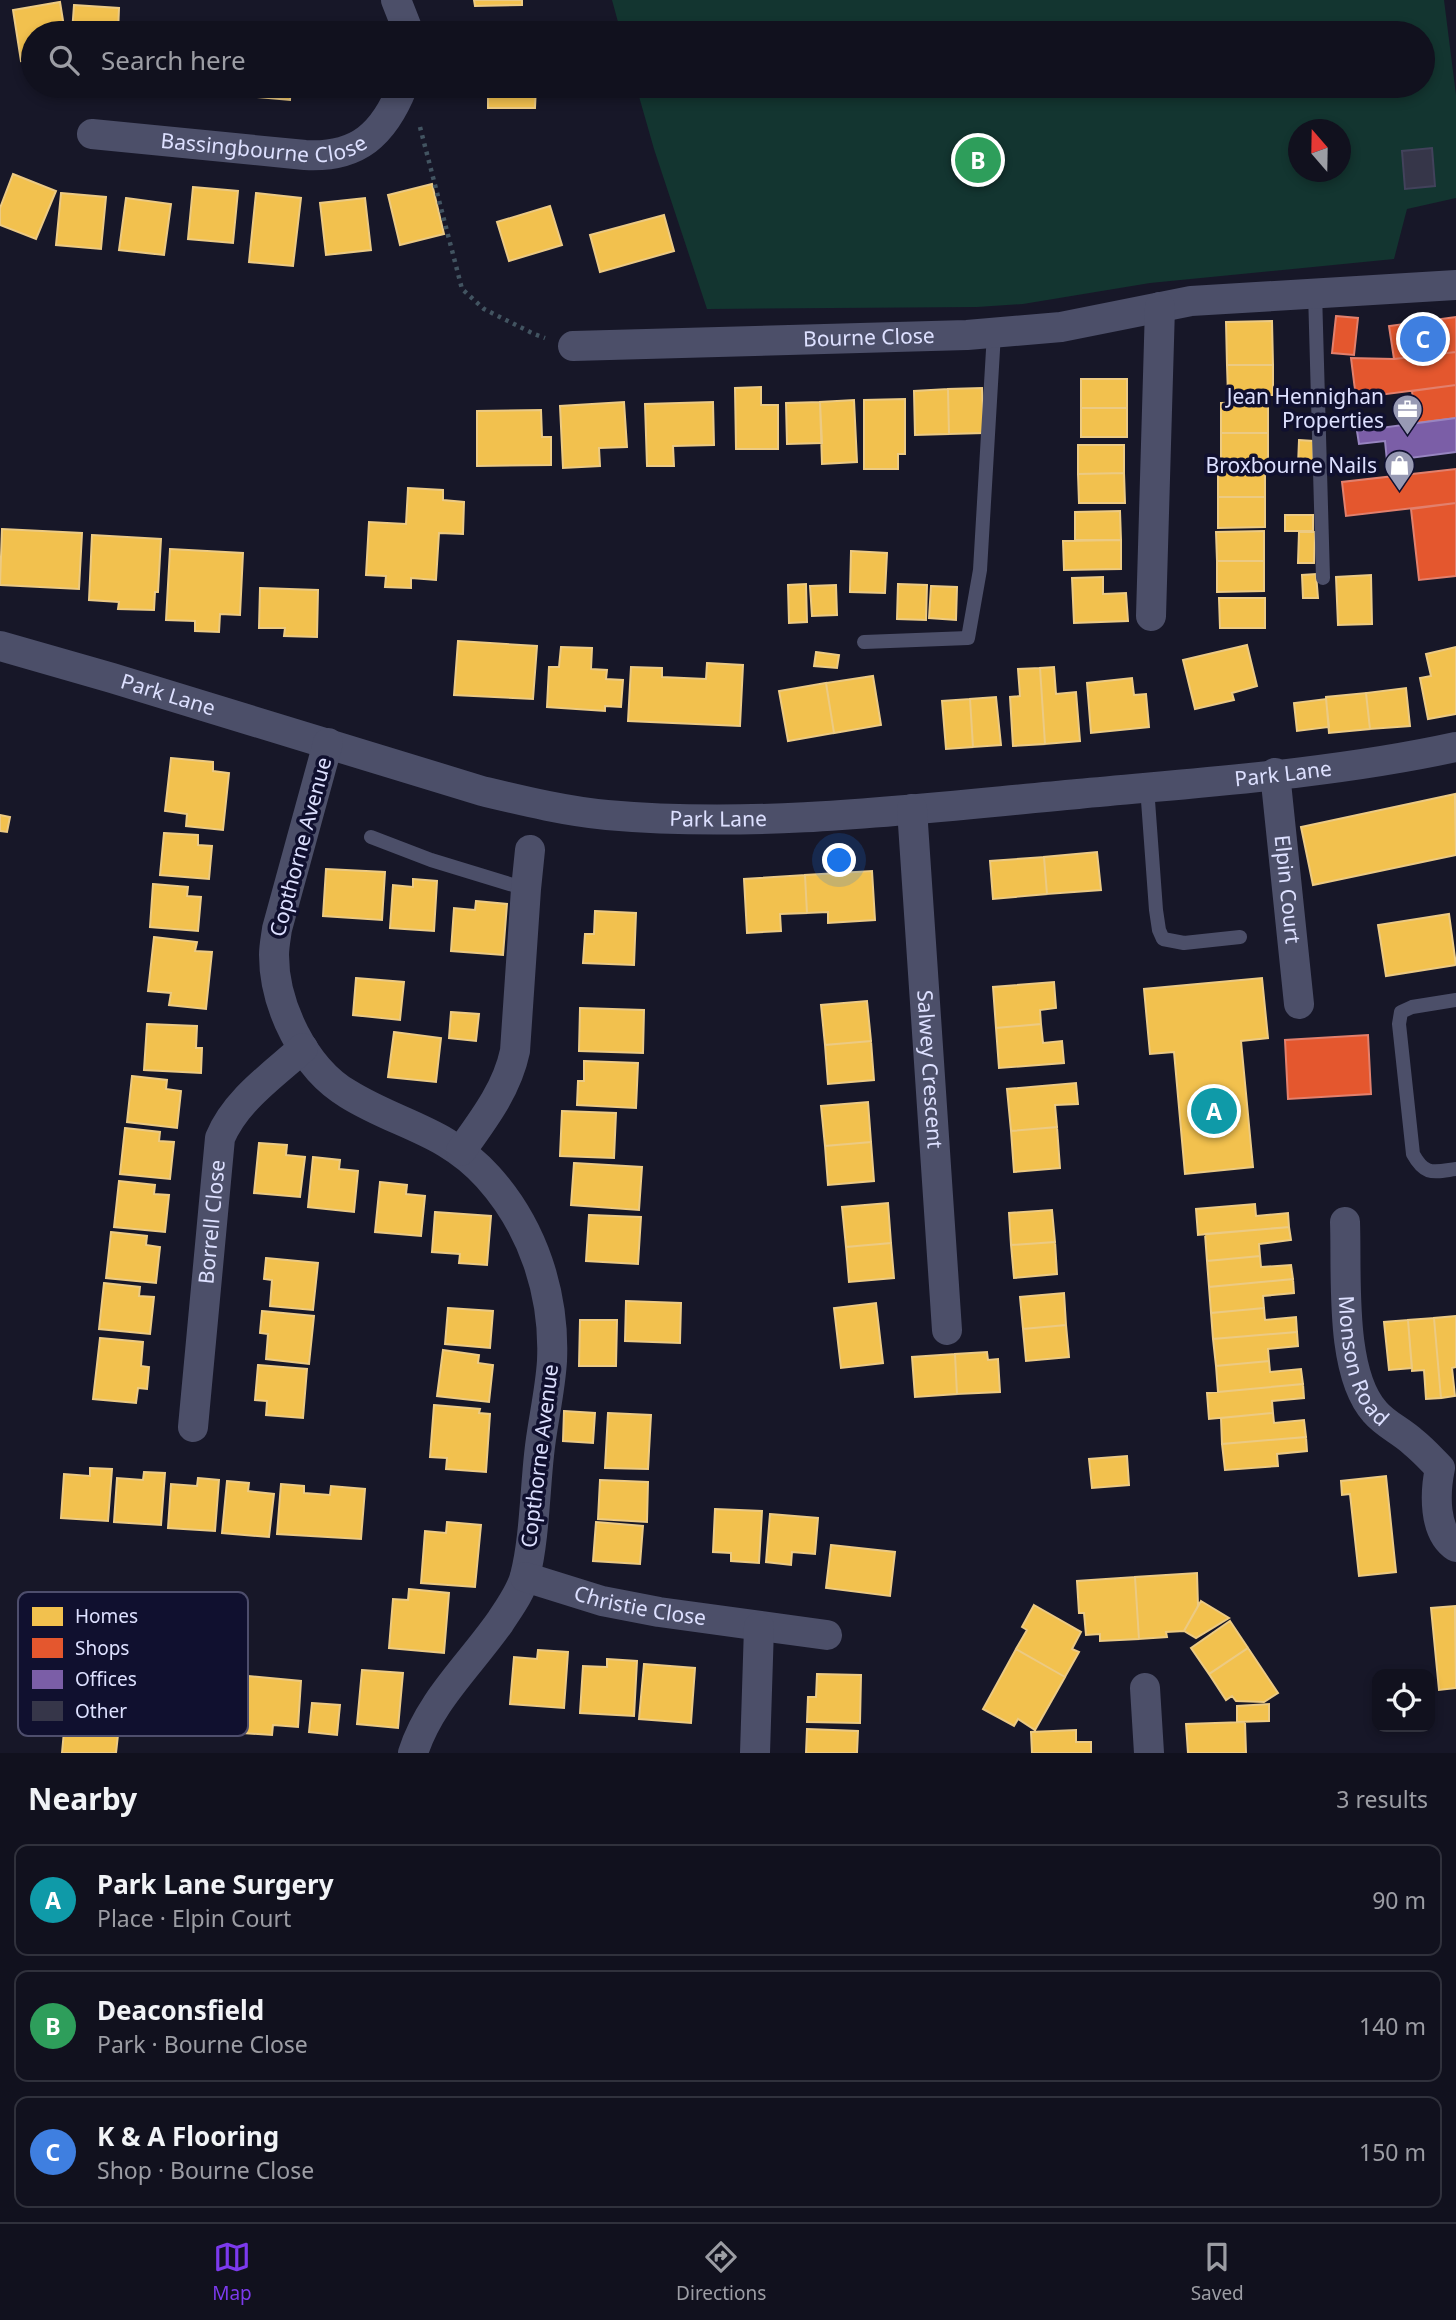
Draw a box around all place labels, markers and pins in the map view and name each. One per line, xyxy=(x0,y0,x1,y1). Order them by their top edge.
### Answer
pin: B xyxy=(955,134,1001,186)
pin: C xyxy=(1400,313,1446,365)
place label: Jean Hennighan Properties xyxy=(1225,382,1384,434)
office icon: Jean Hennighan Properties xyxy=(1390,392,1424,436)
shop icon: Broxbourne Nails xyxy=(1383,449,1417,493)
place label: Broxbourne Nails xyxy=(1206,451,1377,479)
pin: A xyxy=(1191,1085,1237,1137)

